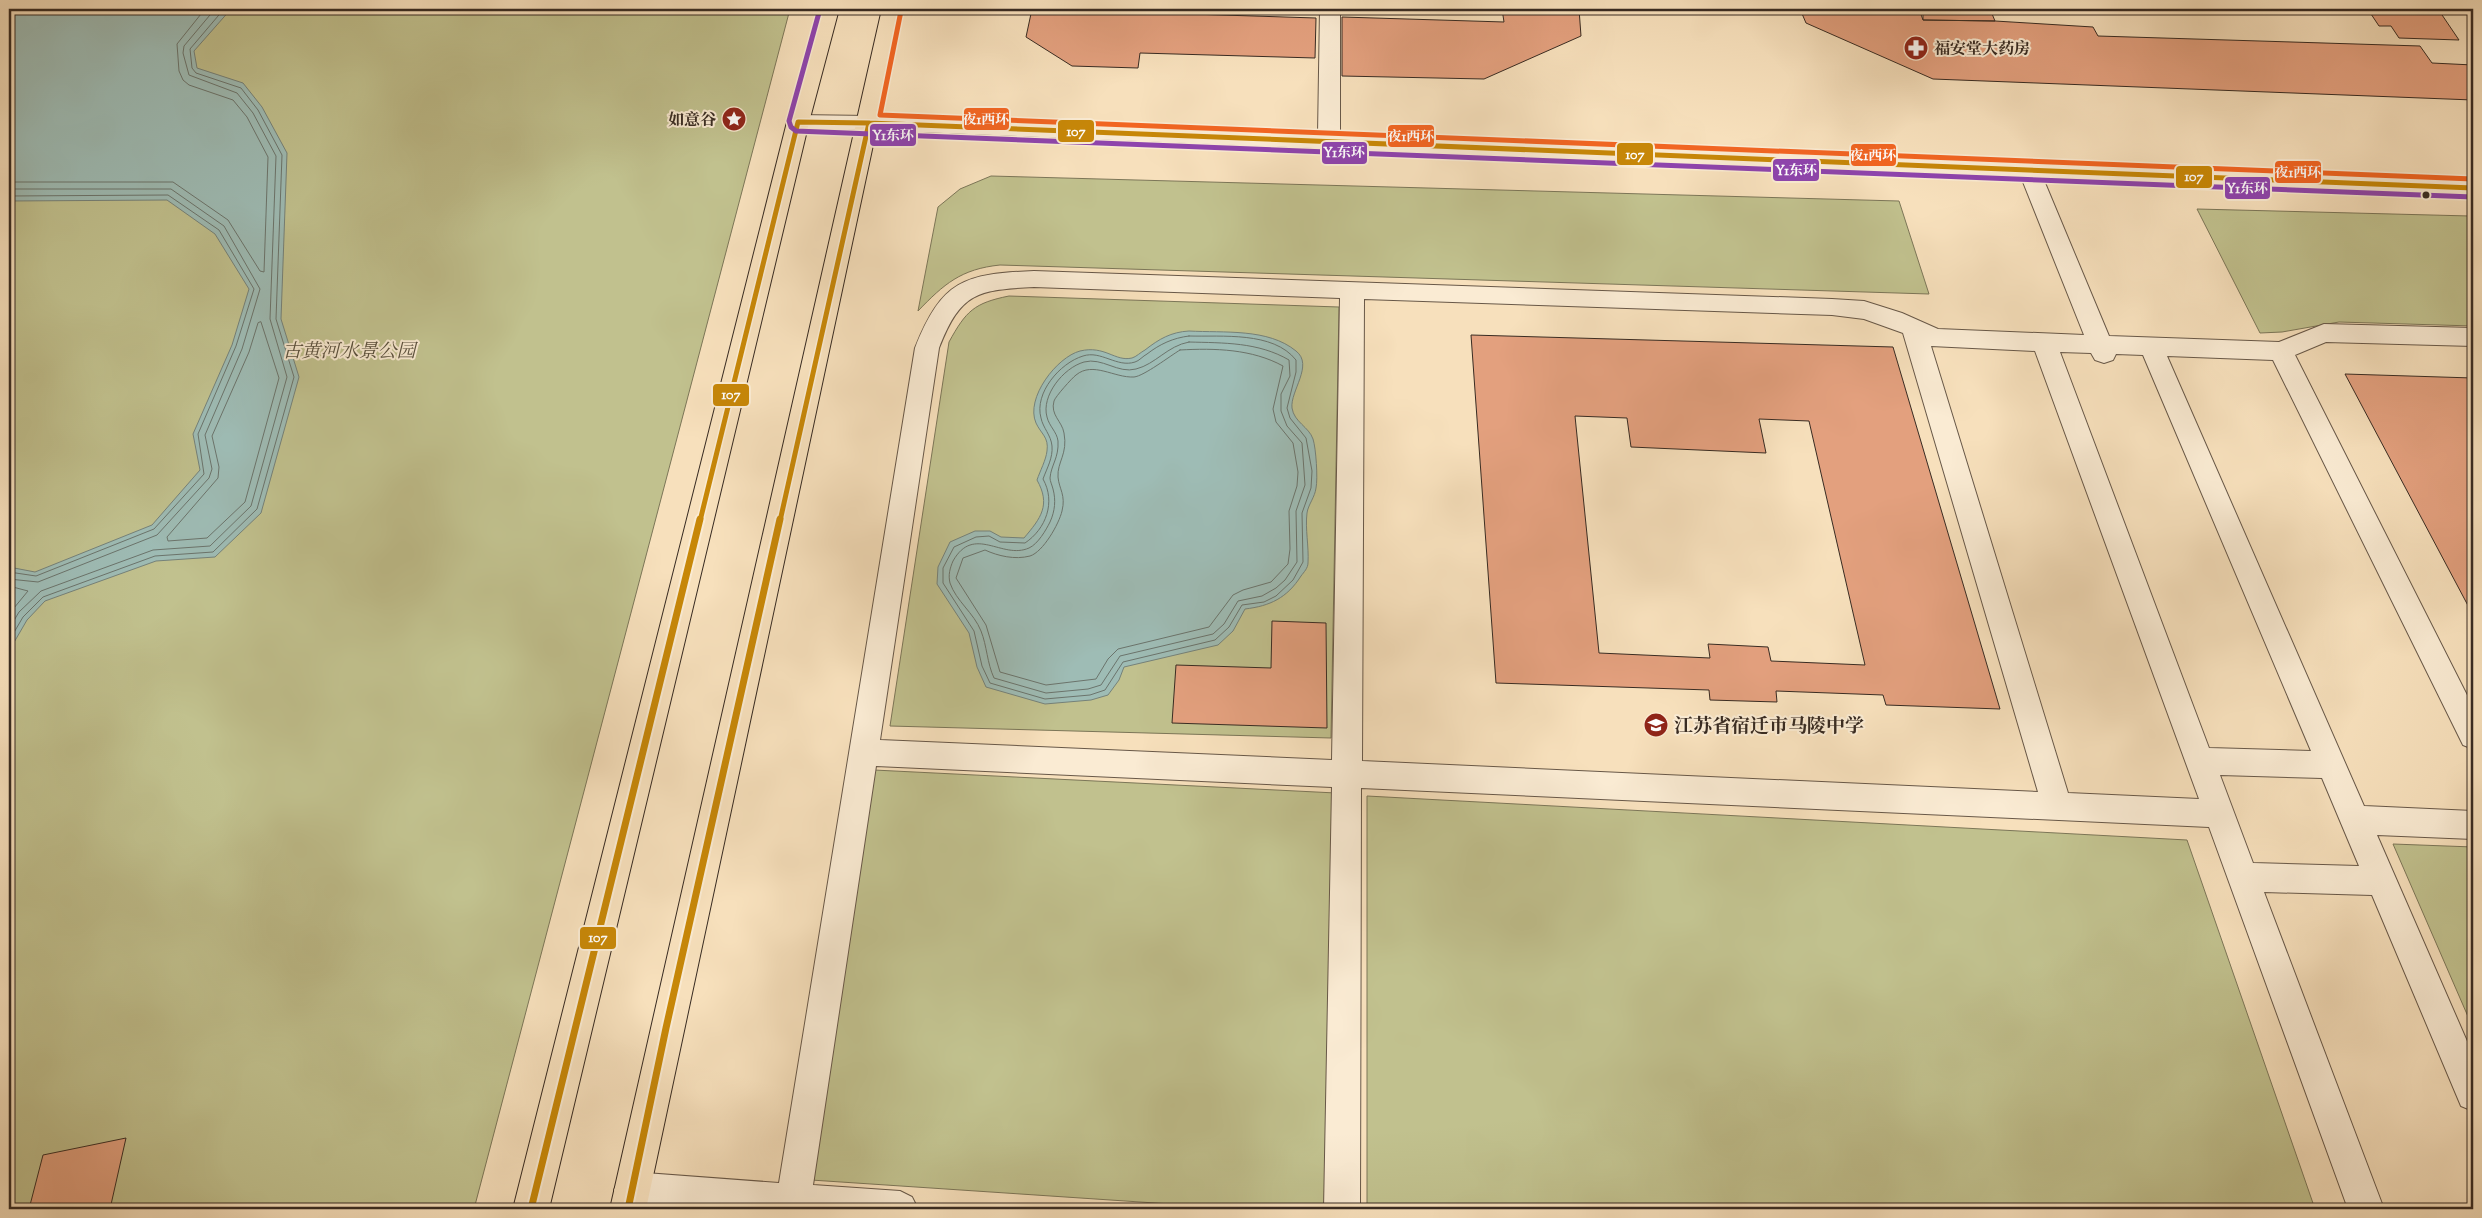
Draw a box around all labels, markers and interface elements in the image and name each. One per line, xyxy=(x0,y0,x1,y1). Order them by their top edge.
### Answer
pharmacy icon: 福安堂大药房 xyxy=(1903,35,1929,61)
place label: 福安堂大药房 xyxy=(1934,39,2030,62)
place icon: 如意谷 xyxy=(721,106,747,132)
line badge: 夜1西环 xyxy=(963,107,1010,131)
place label: 如意谷 xyxy=(668,110,716,133)
text: 夜1西环 xyxy=(963,111,1009,131)
line badge: 107 xyxy=(1057,119,1095,143)
line badge: Y1东环 xyxy=(869,123,917,147)
text: 107 xyxy=(1066,123,1087,143)
line badge: 夜1西环 xyxy=(1387,124,1435,148)
text: Y1东环 xyxy=(872,127,914,147)
text: 夜1西环 xyxy=(1388,128,1434,148)
line badge: Y1东环 xyxy=(1321,141,1368,165)
line badge: 107 xyxy=(1616,142,1654,166)
line badge: 夜1西环 xyxy=(1850,143,1897,167)
text: Y1东环 xyxy=(1323,144,1365,164)
text: 107 xyxy=(1625,146,1646,166)
text: 夜1西环 xyxy=(1850,147,1896,167)
line badge: Y1东环 xyxy=(1772,158,1820,182)
line badge: 夜1西环 xyxy=(2274,160,2322,184)
text: Y1东环 xyxy=(1775,162,1817,182)
text: 夜1西环 xyxy=(2275,164,2321,184)
line badge: 107 xyxy=(2175,165,2213,189)
text: 107 xyxy=(2184,168,2205,188)
line badge: Y1东环 xyxy=(2224,176,2271,200)
text: Y1东环 xyxy=(2226,180,2268,200)
unlabelled marker xyxy=(2421,190,2431,200)
park label: 古黄河水景公园 xyxy=(282,339,418,366)
line badge: 107 xyxy=(712,383,750,407)
text: 107 xyxy=(721,386,742,406)
school or university icon: 江苏省宿迁市马陵中学 xyxy=(1643,712,1669,738)
place label: 江苏省宿迁市马陵中学 xyxy=(1674,714,1864,741)
line badge: 107 xyxy=(579,926,617,950)
text: 107 xyxy=(588,929,609,949)

